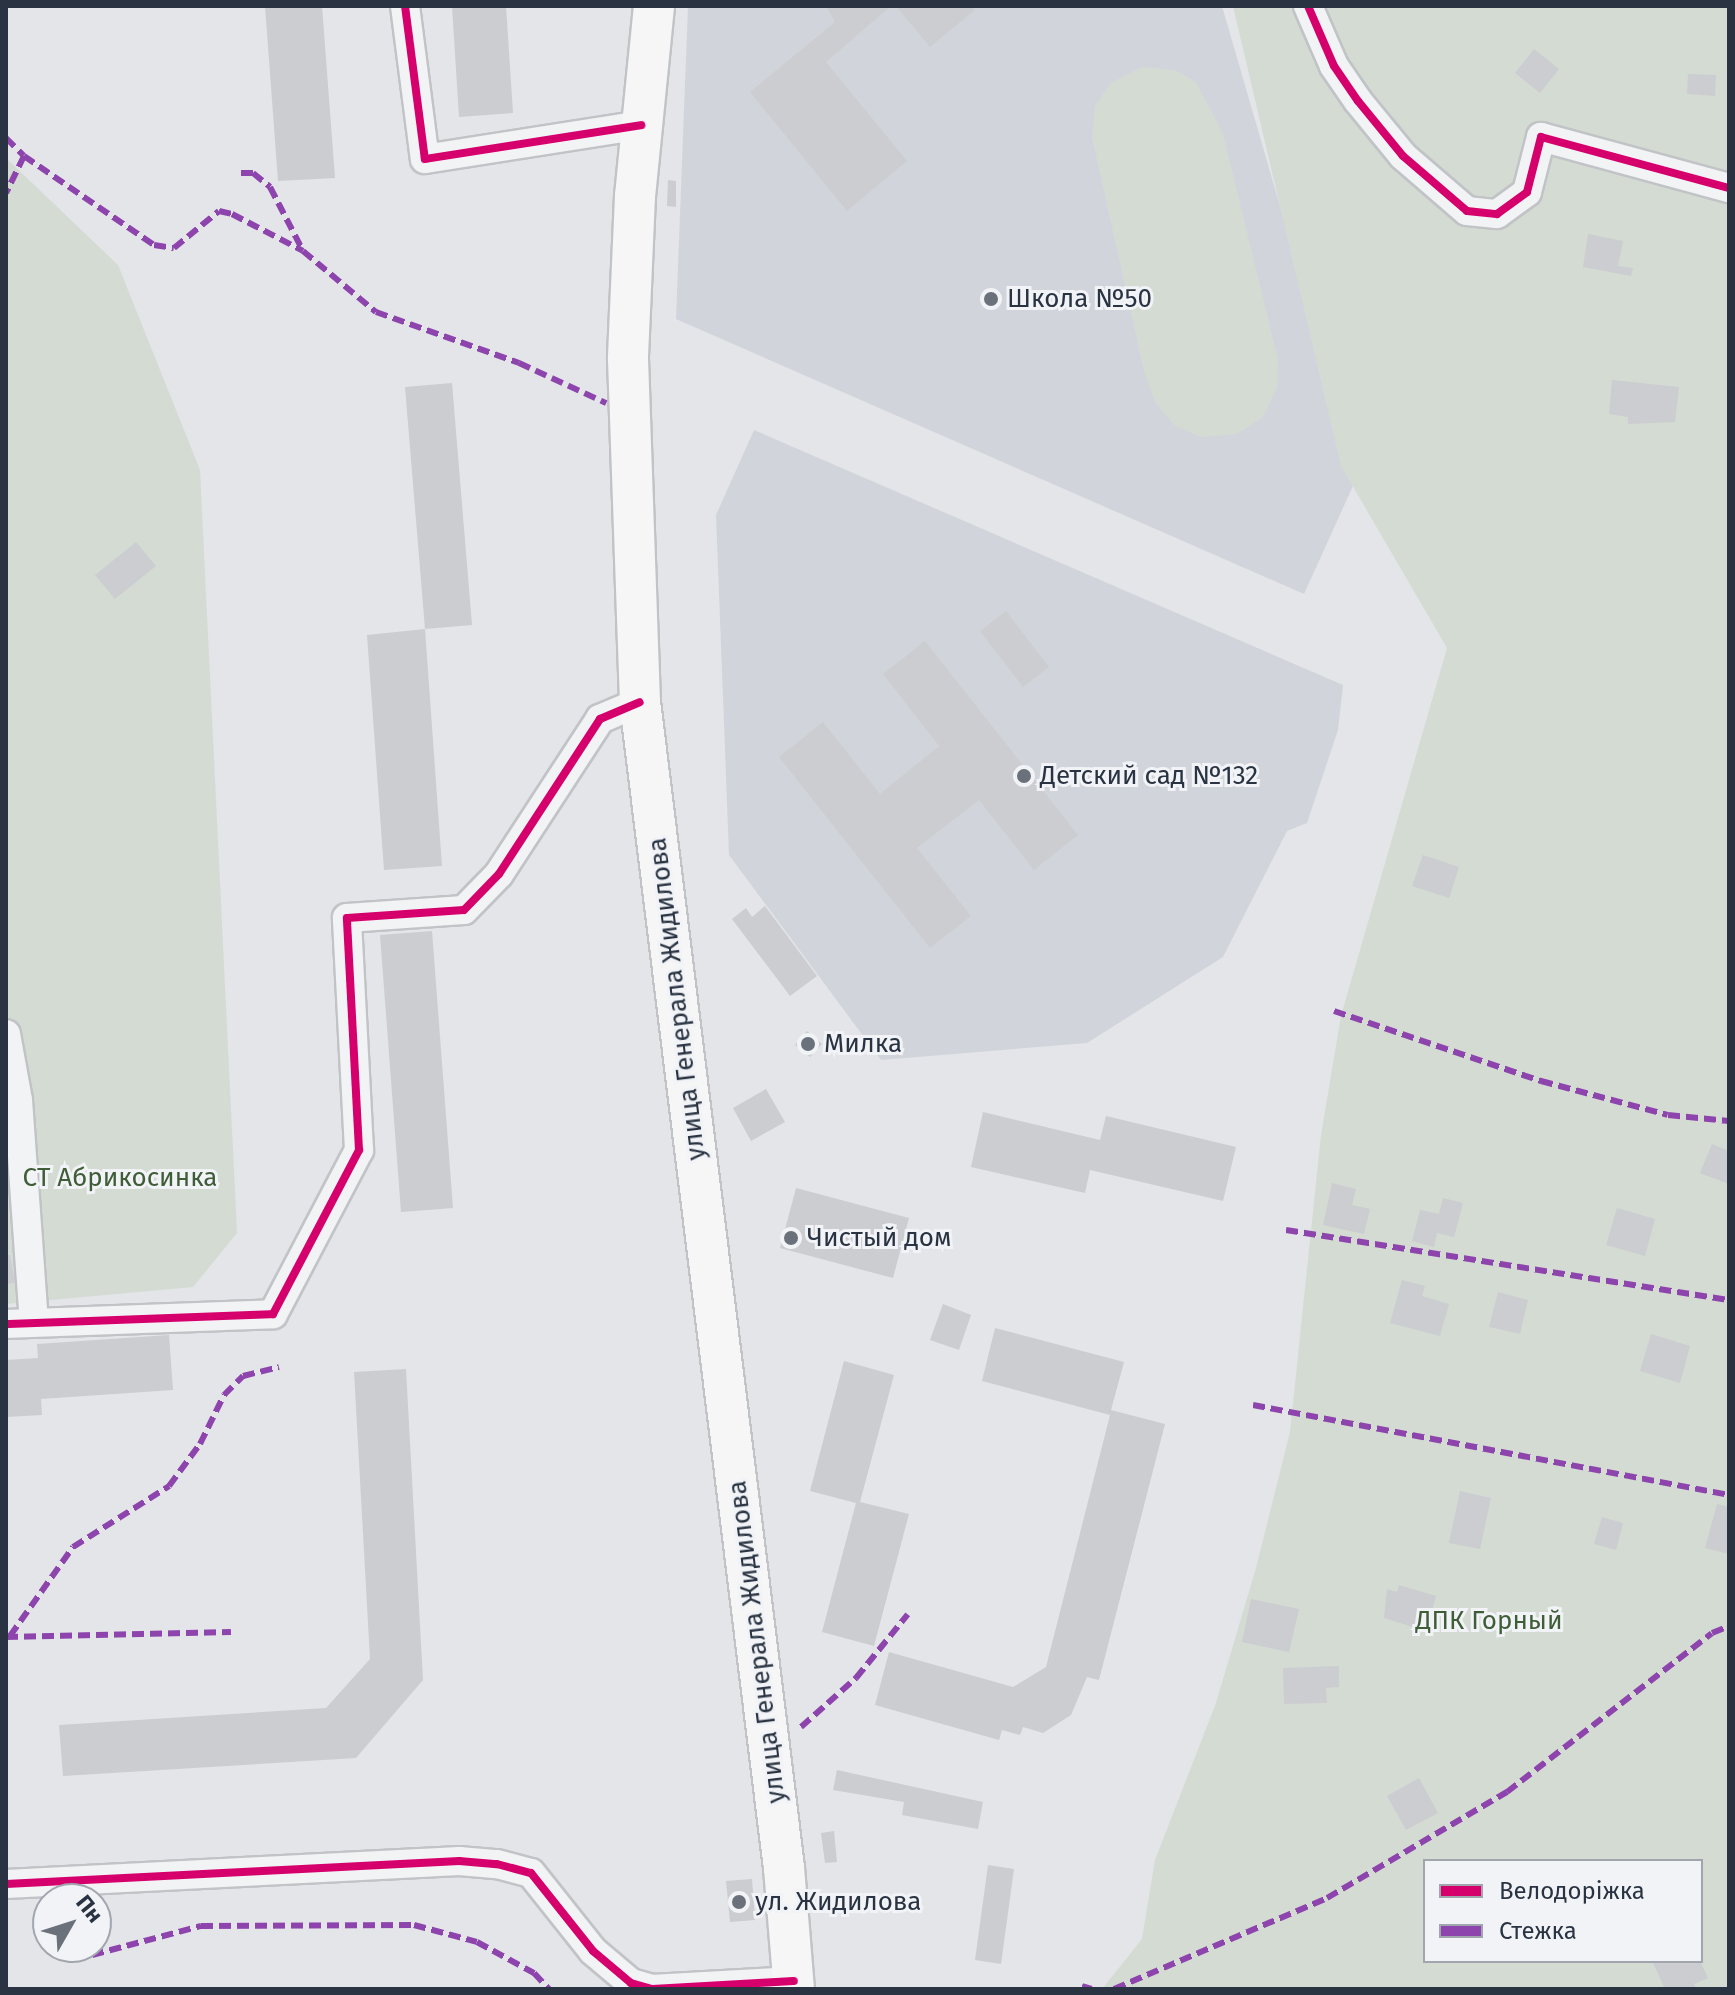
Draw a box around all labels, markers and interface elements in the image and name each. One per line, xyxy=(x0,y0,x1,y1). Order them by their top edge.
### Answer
place label: Школа №50 xyxy=(1007,283,1152,315)
marker: Школа №50 xyxy=(982,290,1000,308)
place label: Детский сад №132 xyxy=(1040,760,1258,792)
marker: Детский сад №132 xyxy=(1015,767,1033,785)
street label: улица Генерала Жидилова xyxy=(642,836,712,1162)
place label: Милка xyxy=(824,1028,902,1060)
marker: Милка xyxy=(799,1035,817,1053)
park label: СТ Абрикосинка xyxy=(23,1162,217,1194)
place label: Чистый дом xyxy=(807,1222,951,1254)
marker: Чистый дом xyxy=(782,1229,800,1247)
street label: улица Генерала Жидилова xyxy=(722,1479,792,1805)
park label: ДПК Горный xyxy=(1416,1605,1562,1637)
legend xyxy=(1423,1859,1703,1963)
text: Велодоріжка xyxy=(1499,1877,1645,1905)
north arrow xyxy=(32,1883,112,1963)
place label: ул. Жидилова xyxy=(755,1886,921,1918)
text: Пн xyxy=(70,1890,109,1928)
marker: ул. Жидилова xyxy=(730,1893,748,1911)
text: Стежка xyxy=(1499,1917,1577,1945)

